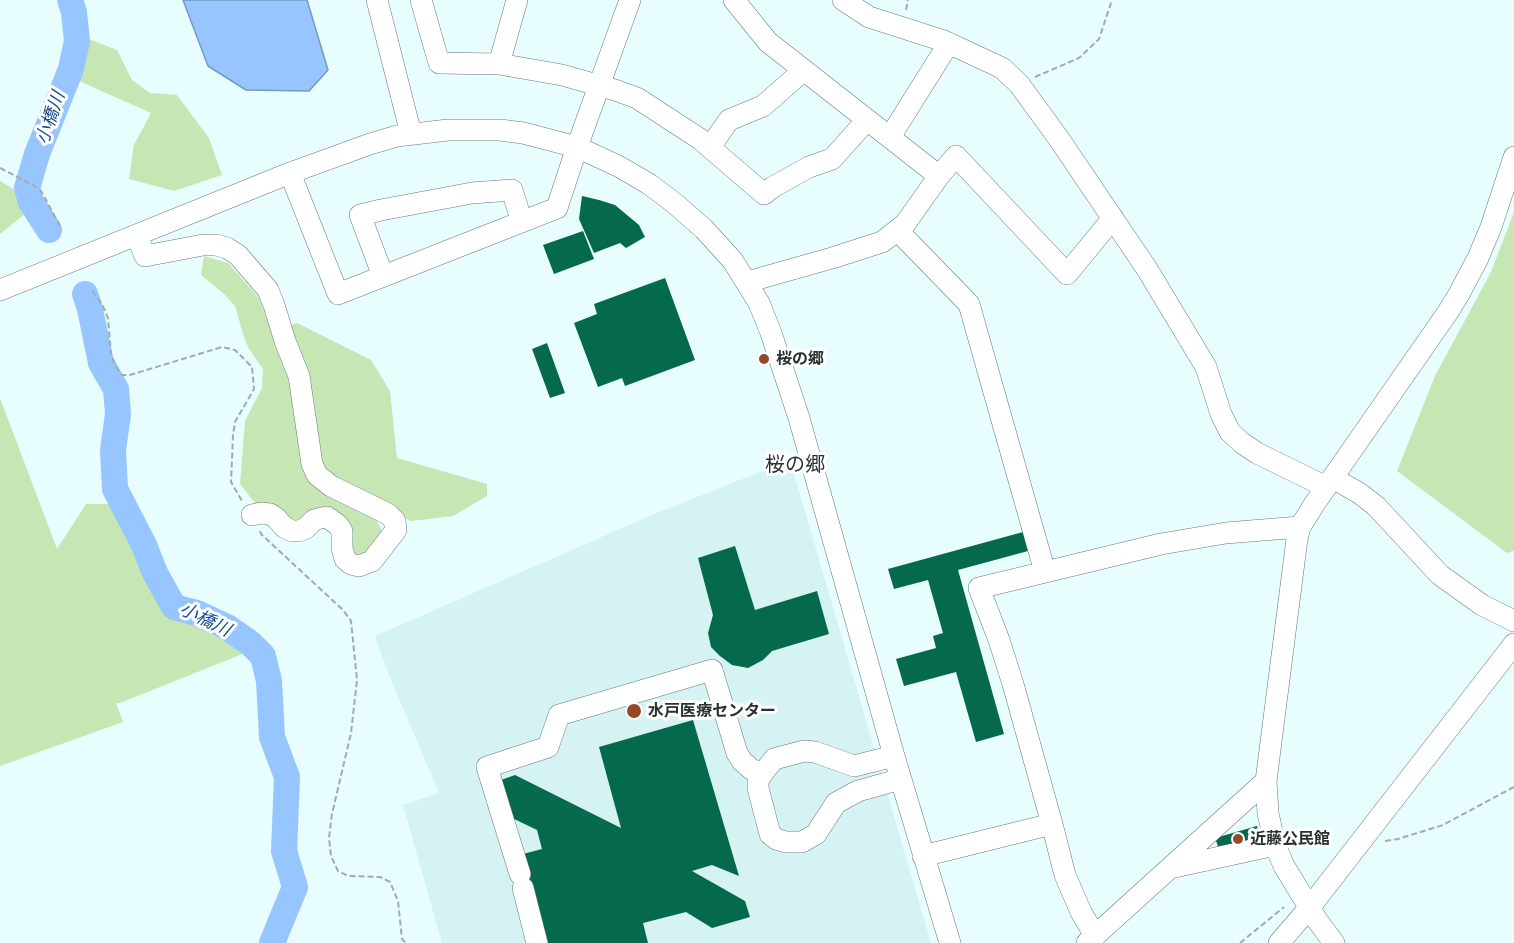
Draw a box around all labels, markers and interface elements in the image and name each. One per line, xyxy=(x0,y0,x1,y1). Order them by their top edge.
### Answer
water label: 小橋川 xyxy=(32,89,70,147)
place label: 桜の郷 xyxy=(776,349,824,369)
marker: 桜の郷 xyxy=(757,352,771,366)
district label: 桜の郷 xyxy=(765,453,825,477)
water label: 小橋川 xyxy=(176,598,234,642)
place label: 水戸医療センター xyxy=(648,701,776,721)
marker: 水戸医療センター xyxy=(625,702,643,720)
place label: 近藤公民館 xyxy=(1250,829,1330,849)
marker: 近藤公民館 xyxy=(1231,832,1245,846)

